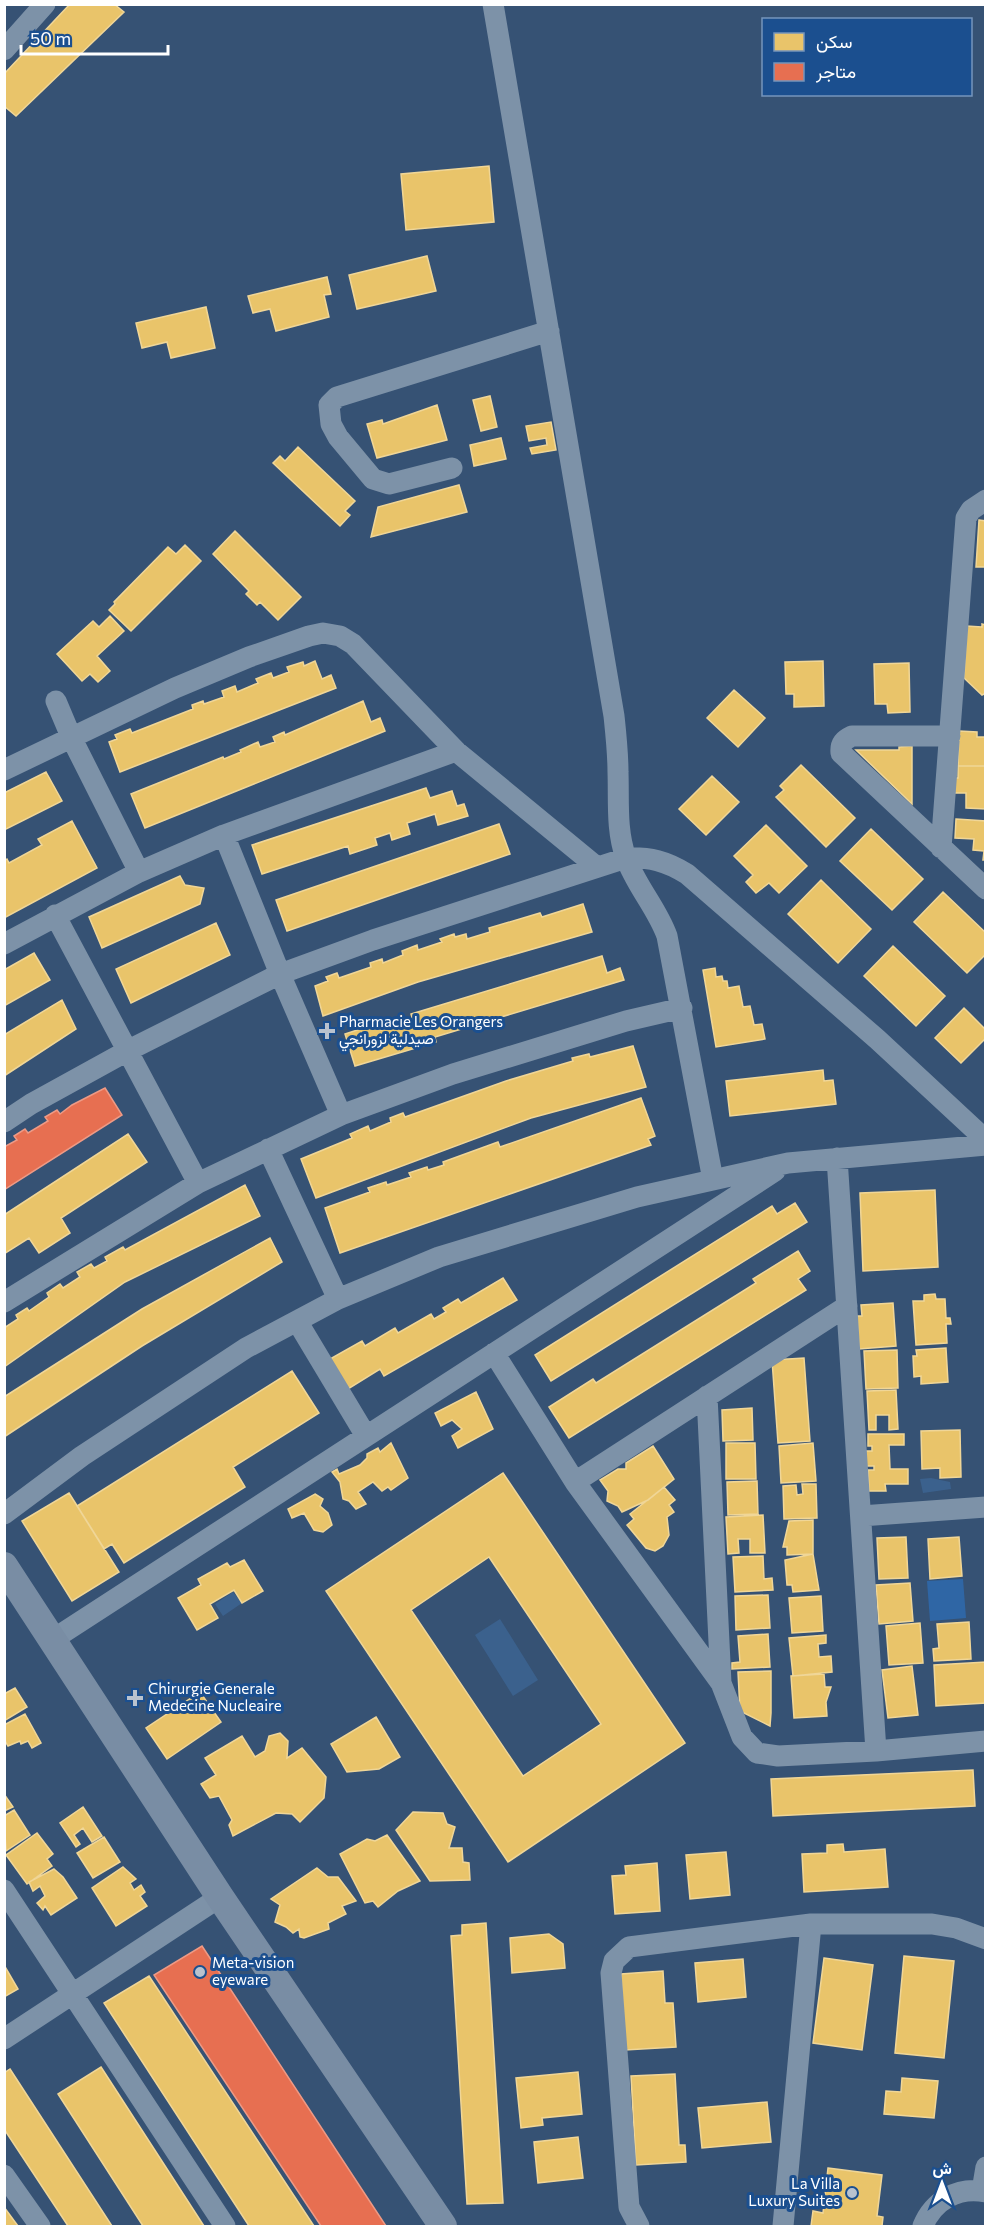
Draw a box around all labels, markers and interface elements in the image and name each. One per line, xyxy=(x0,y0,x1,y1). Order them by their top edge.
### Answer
scale bar xyxy=(21,18,168,56)
legend xyxy=(762,18,972,96)
text: 50 m xyxy=(30,27,71,49)
text: سكن xyxy=(816,30,852,53)
text: متاجر xyxy=(815,60,856,83)
place label: Pharmacie Les Orangers صيدلية لزورانجي xyxy=(339,1012,503,1052)
marker: Pharmacie Les Orangers صيدلية لزورانجي xyxy=(320,1024,334,1038)
place label: Chirurgie Generale Medecine Nucleaire xyxy=(148,1679,282,1714)
marker: Chirurgie Generale Medecine Nucleaire xyxy=(126,1689,144,1707)
place label: Meta-vision eyeware xyxy=(212,1953,294,1988)
marker: Meta-vision eyeware xyxy=(193,1965,207,1979)
north arrow xyxy=(912,2153,972,2213)
text: ش xyxy=(932,2158,952,2178)
place label: La Villa Luxury Suites xyxy=(748,2174,840,2209)
marker: La Villa Luxury Suites xyxy=(845,2186,859,2200)

